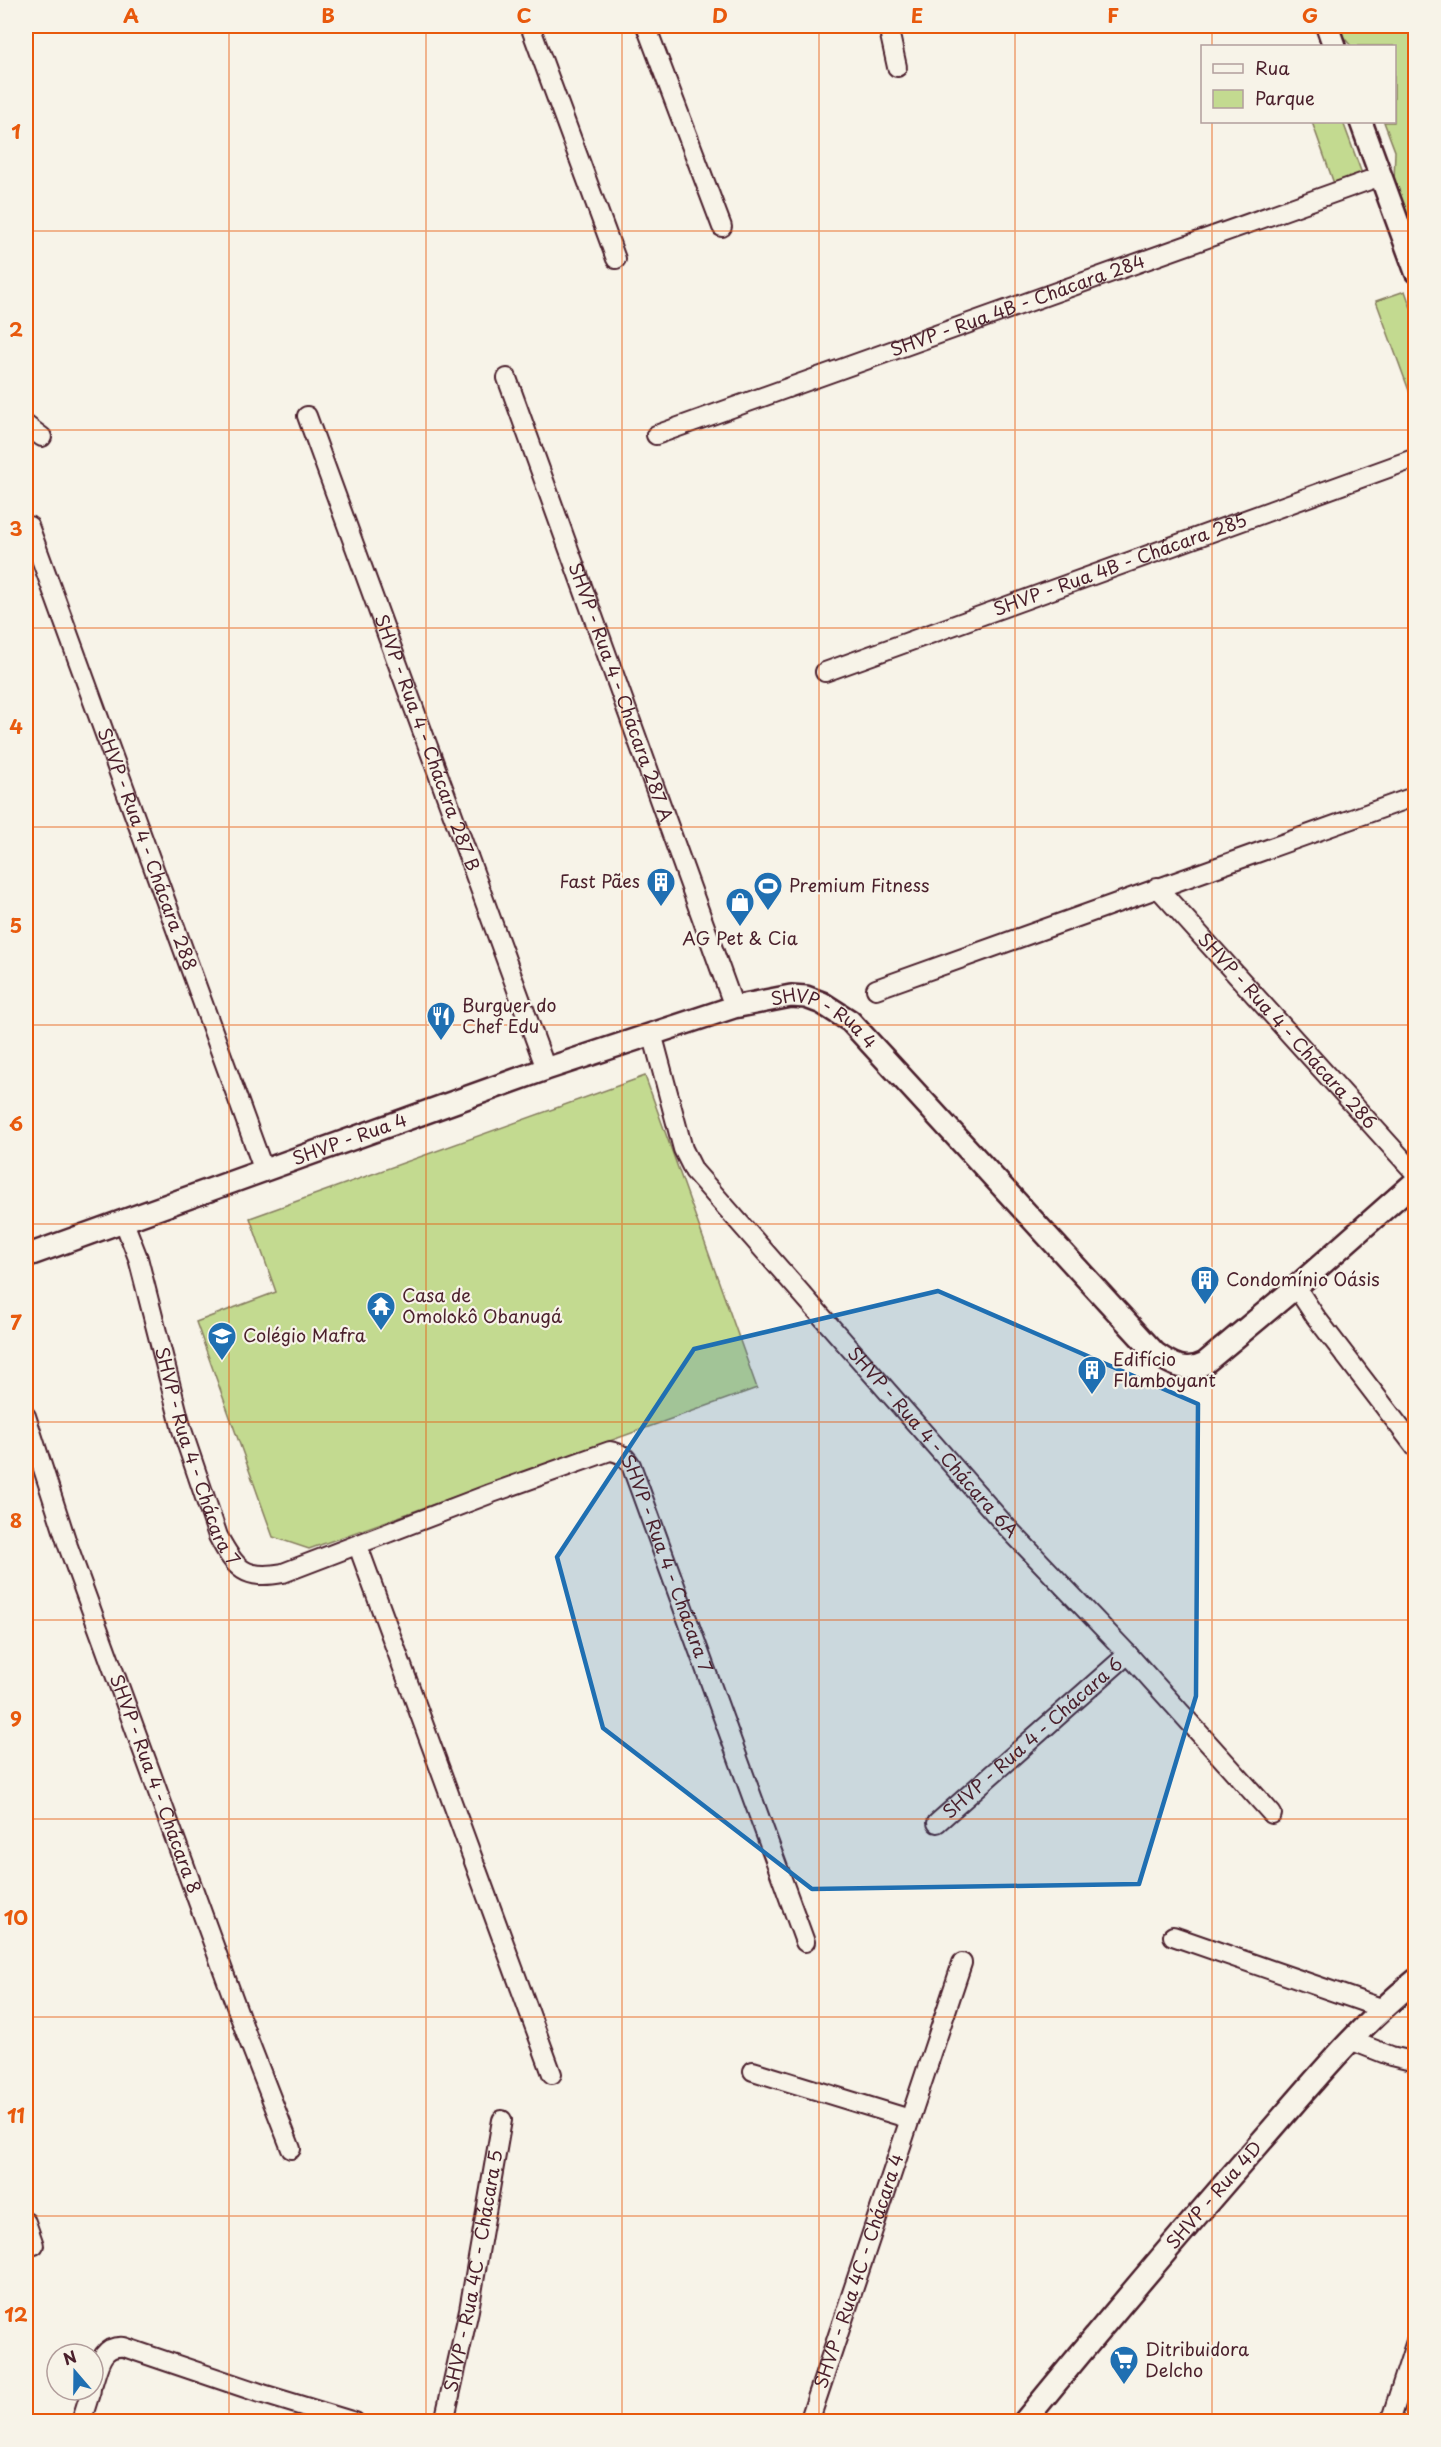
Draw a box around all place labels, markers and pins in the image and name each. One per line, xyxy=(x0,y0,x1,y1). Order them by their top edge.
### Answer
building icon: Fast Pães xyxy=(645,866,677,908)
place label: Fast Pães xyxy=(559,867,640,894)
sports icon: Premium Fitness xyxy=(752,870,784,912)
place label: Premium Fitness xyxy=(789,871,929,898)
shop icon: AG Pet & Cia xyxy=(724,886,756,928)
place label: AG Pet & Cia xyxy=(682,924,798,951)
place label: Burguer do Chef Edu xyxy=(462,991,557,1039)
restaurant icon: Burguer do Chef Edu xyxy=(425,1000,457,1042)
building icon: Condomínio Oásis xyxy=(1189,1264,1221,1306)
place label: Condomínio Oásis xyxy=(1226,1265,1380,1292)
place label: Casa de Omolokô Obanugá xyxy=(402,1281,563,1329)
temple icon: Casa de Omolokô Obanugá xyxy=(365,1290,397,1332)
school or university icon: Colégio Mafra xyxy=(206,1320,238,1362)
place label: Colégio Mafra xyxy=(243,1321,366,1348)
place label: Edifício Flamboyant xyxy=(1113,1345,1216,1393)
building icon: Edifício Flamboyant xyxy=(1076,1354,1108,1396)
place label: Ditribuidora Delcho xyxy=(1145,2335,1249,2383)
supermarket icon: Ditribuidora Delcho xyxy=(1108,2344,1140,2386)

